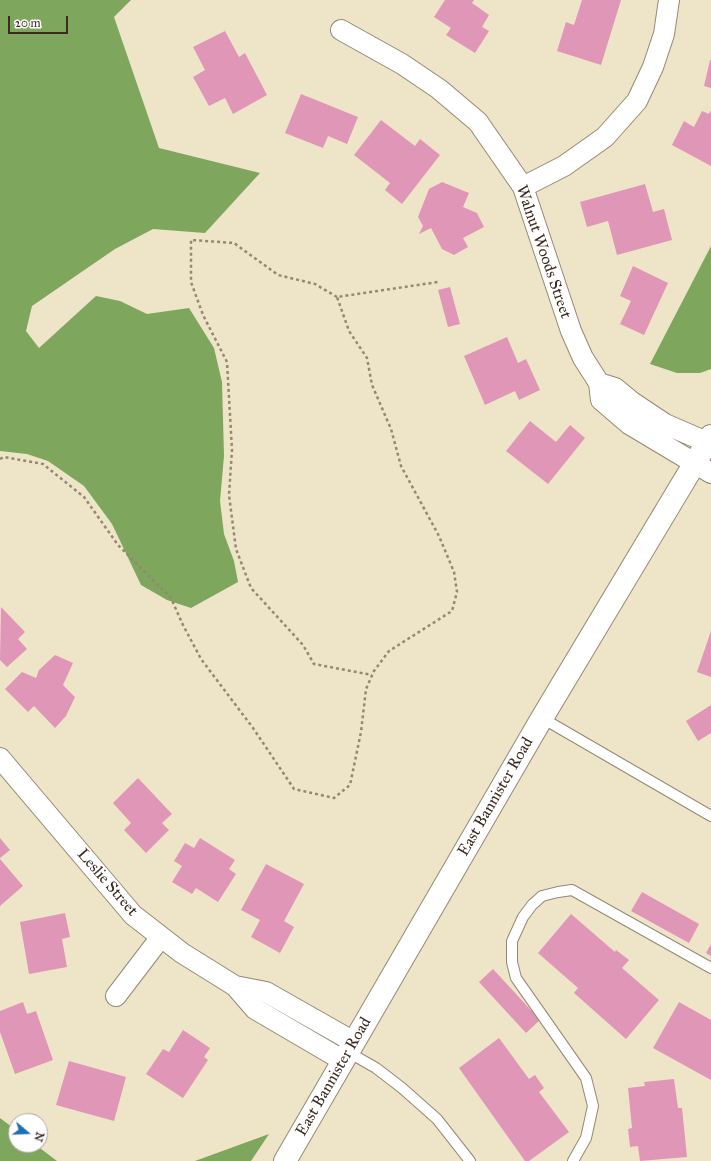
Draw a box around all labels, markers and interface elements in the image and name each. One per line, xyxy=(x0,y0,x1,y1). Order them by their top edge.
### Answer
scale bar xyxy=(10,8,70,34)
text: 20 m xyxy=(15,16,41,30)
street label: Walnut Woods Street xyxy=(511,183,575,321)
street label: East Bannister Road xyxy=(454,734,538,860)
street label: Leslie Street xyxy=(73,845,141,921)
street label: East Bannister Road xyxy=(292,1014,376,1140)
north arrow xyxy=(8,1113,48,1153)
text: N xyxy=(31,1130,47,1143)

